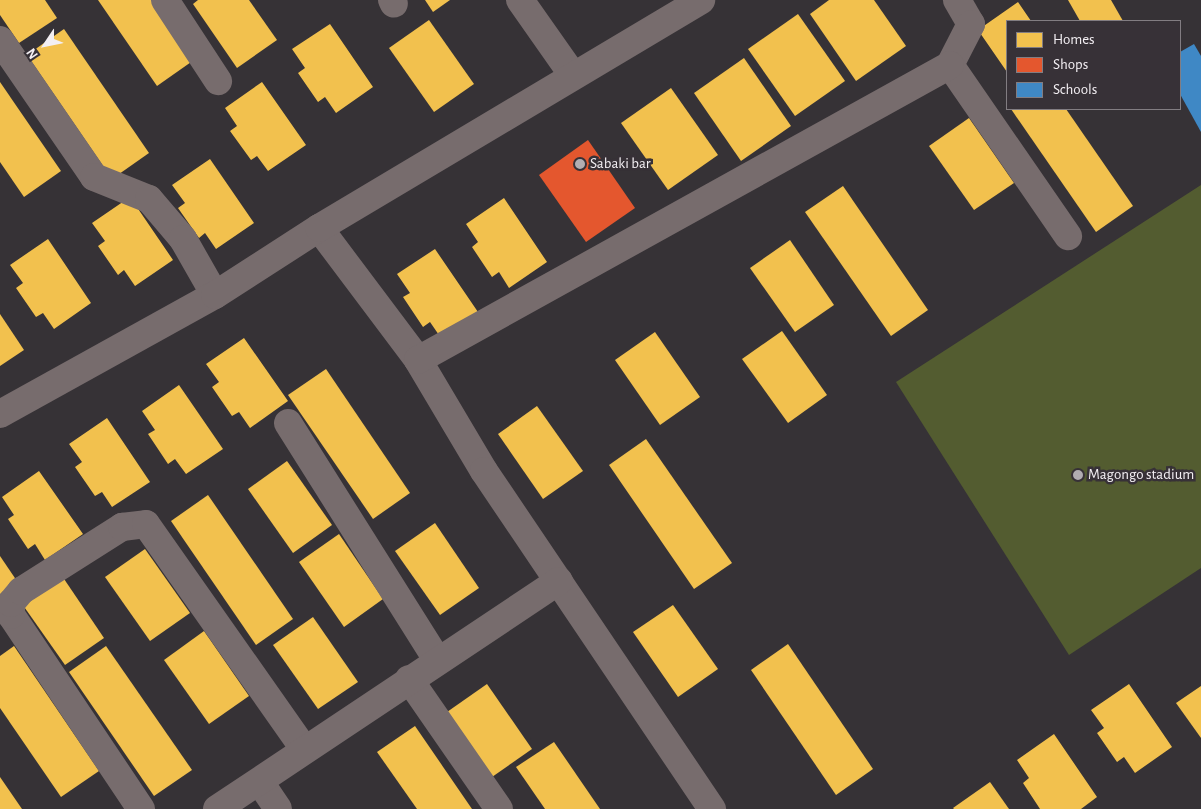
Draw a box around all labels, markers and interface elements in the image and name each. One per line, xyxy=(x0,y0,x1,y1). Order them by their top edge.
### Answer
north arrow xyxy=(20,20,70,70)
legend xyxy=(1006,20,1181,110)
text: Homes xyxy=(1053,32,1095,47)
text: N xyxy=(24,45,41,61)
text: Shops xyxy=(1053,57,1088,72)
text: Schools xyxy=(1053,82,1097,97)
place label: Sabaki bar xyxy=(590,155,651,173)
marker: Sabaki bar xyxy=(574,158,586,170)
place label: Magongo stadium xyxy=(1088,466,1194,484)
marker: Magongo stadium xyxy=(1072,469,1084,481)

